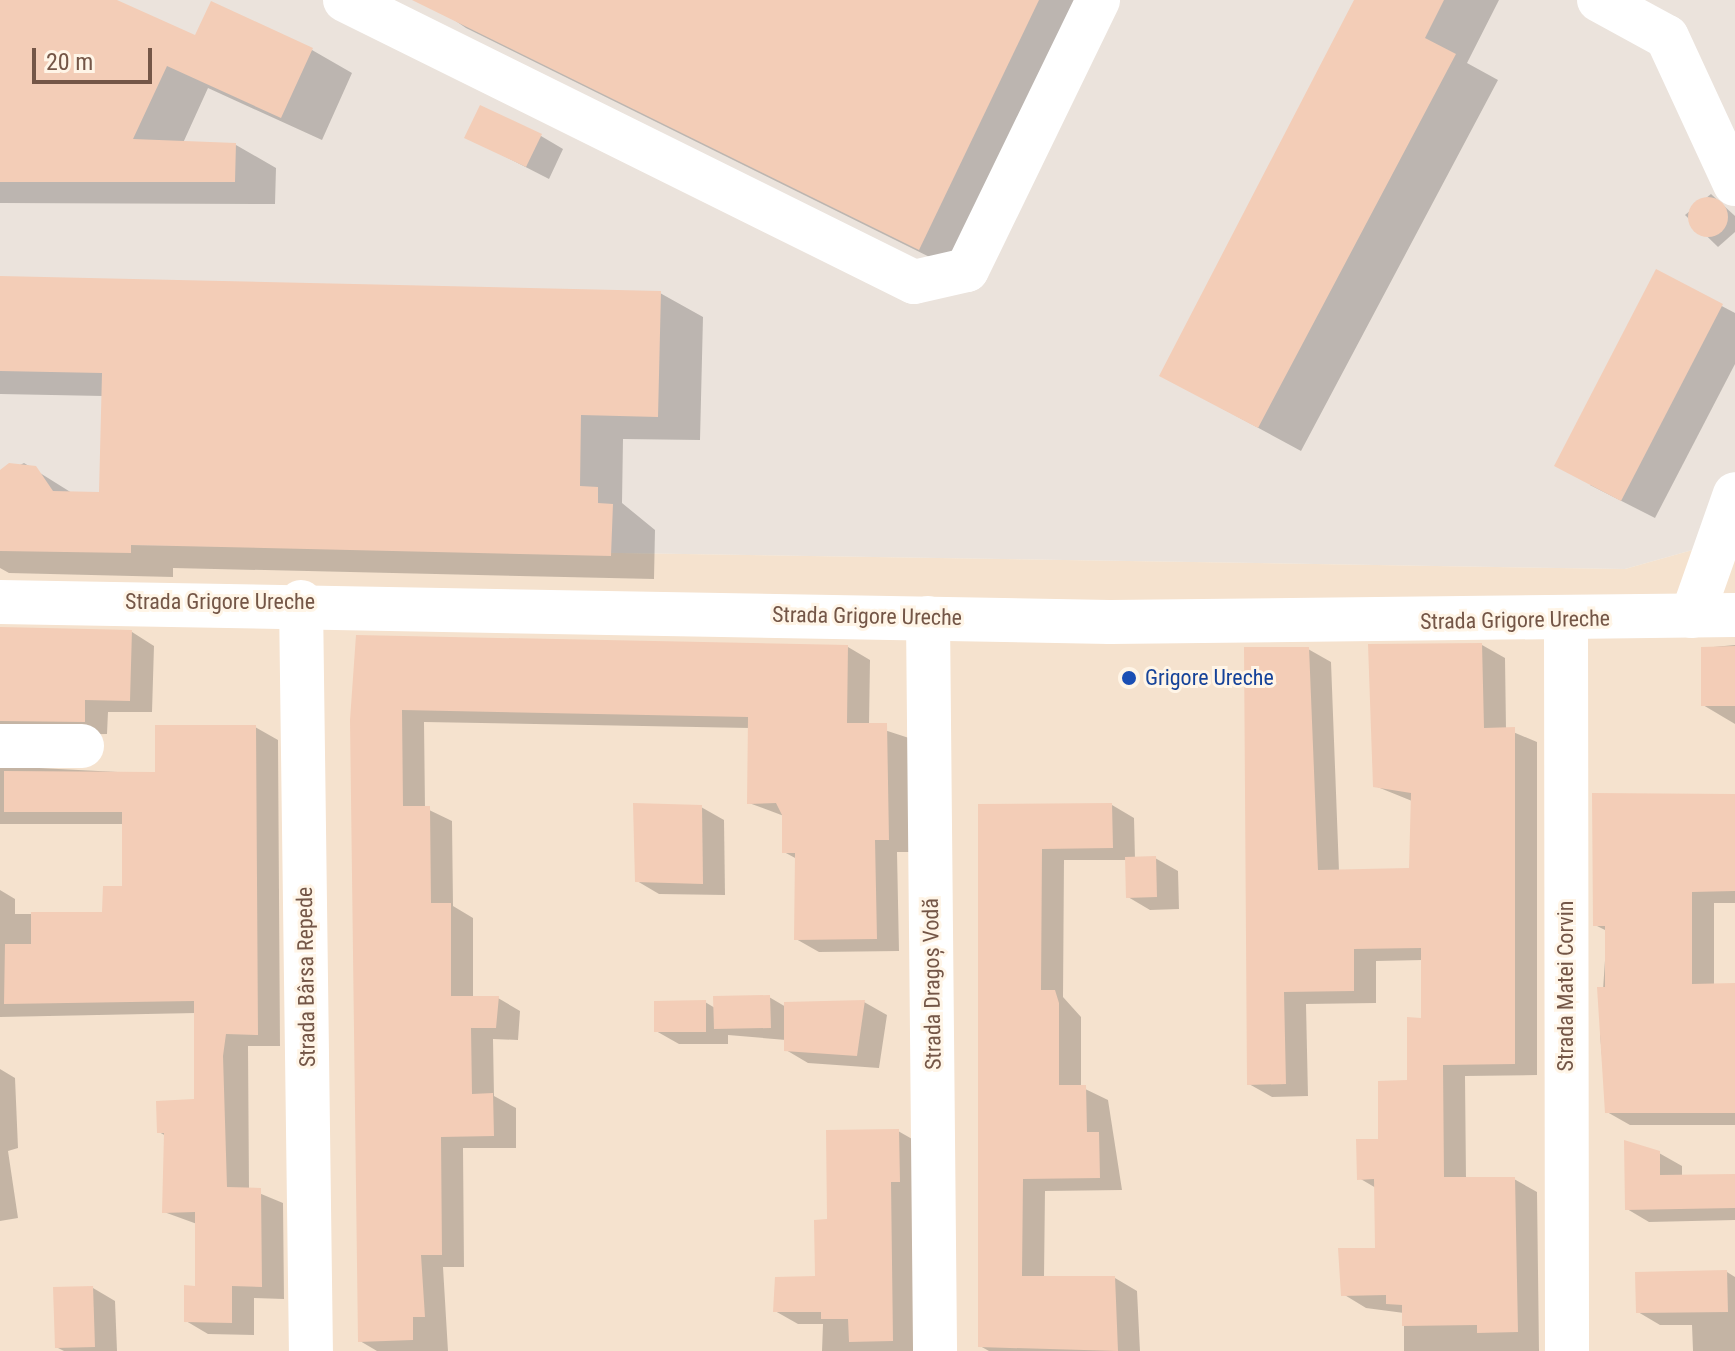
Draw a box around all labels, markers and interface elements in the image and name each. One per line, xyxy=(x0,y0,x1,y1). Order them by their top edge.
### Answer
scale bar xyxy=(36,32,156,82)
text: 20 m xyxy=(46,48,93,76)
street label: Strada Grigore Ureche xyxy=(125,589,315,615)
street label: Strada Grigore Ureche xyxy=(772,601,962,631)
street label: Strada Grigore Ureche xyxy=(1420,605,1610,635)
place label: Grigore Ureche xyxy=(1145,665,1274,691)
marker: Grigore Ureche xyxy=(1120,669,1138,687)
street label: Strada Bârsa Repede xyxy=(291,887,321,1067)
street label: Strada Dragoș Vodă xyxy=(917,898,947,1070)
street label: Strada Matei Corvin xyxy=(1553,901,1579,1071)

